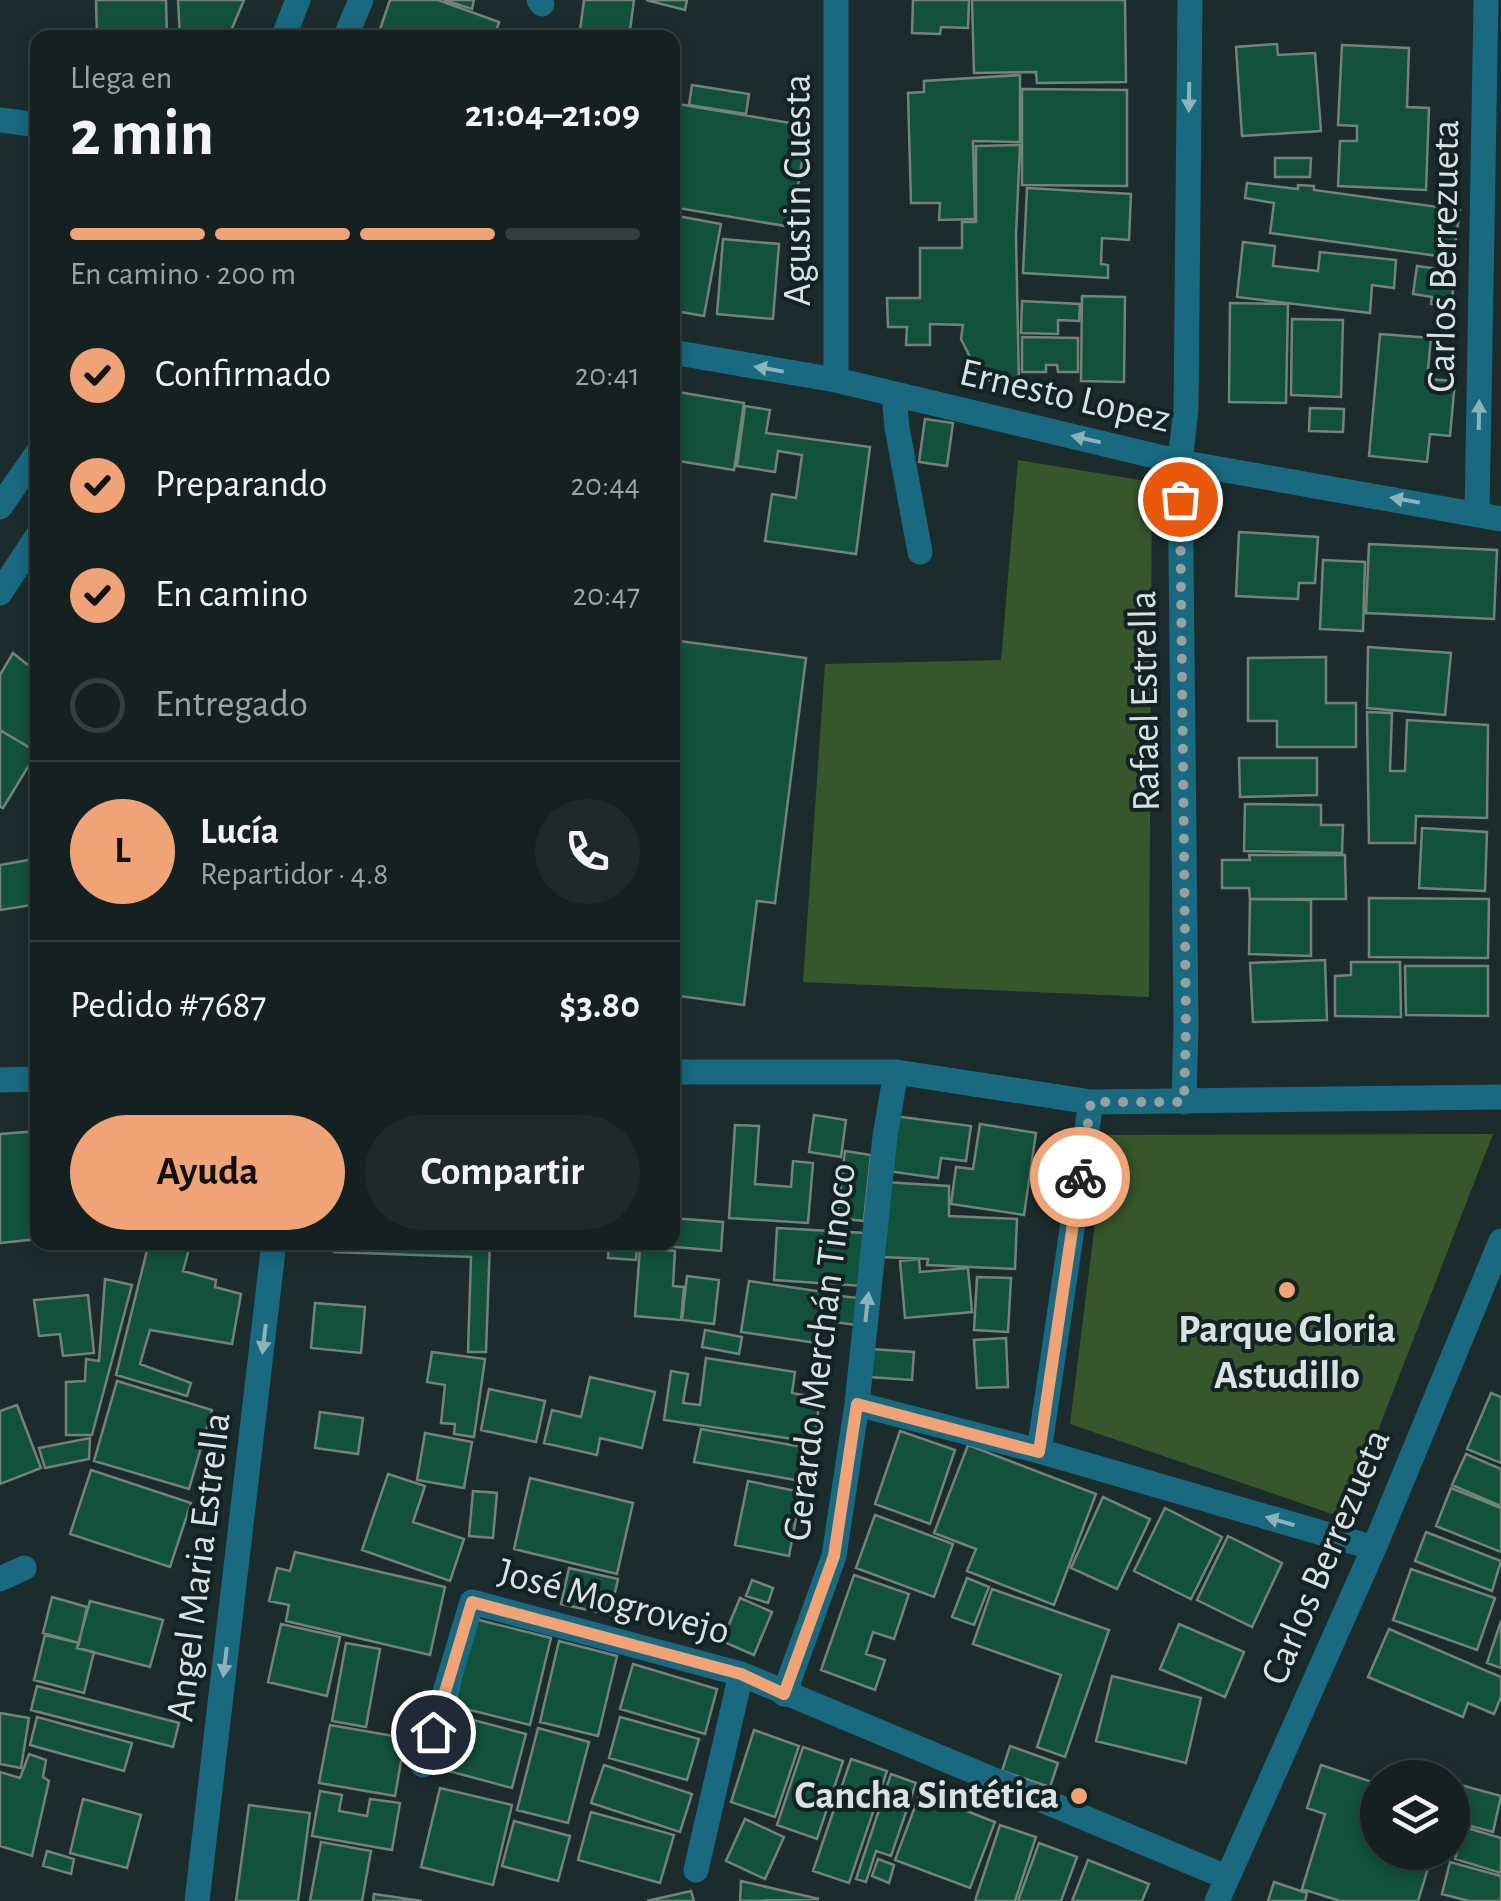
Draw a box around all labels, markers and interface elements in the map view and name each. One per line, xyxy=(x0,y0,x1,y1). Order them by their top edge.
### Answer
text: Llega en xyxy=(70,62,172,94)
street label: Agustin Cuesta xyxy=(778,74,818,306)
one-way arrow xyxy=(1181,82,1197,114)
text: 21:04–21:09 xyxy=(465,96,640,134)
text: 2 min xyxy=(70,102,214,167)
street label: Carlos Berrezueta xyxy=(1422,119,1466,393)
text: En camino · 200 m xyxy=(70,258,296,290)
icon: check xyxy=(70,348,125,403)
street label: Ernesto Lopez xyxy=(956,352,1174,440)
text: Confirmado xyxy=(155,356,331,394)
text: 20:41 xyxy=(575,359,640,391)
one-way arrow xyxy=(753,361,784,376)
one-way arrow xyxy=(1471,399,1487,431)
one-way arrow xyxy=(1070,431,1101,446)
pin xyxy=(1138,457,1223,542)
icon: check xyxy=(70,458,125,513)
text: Preparando xyxy=(155,466,328,504)
text: 20:44 xyxy=(570,469,640,501)
icon: bag xyxy=(1153,472,1208,527)
one-way arrow xyxy=(1389,492,1421,507)
icon: check xyxy=(70,568,125,623)
text: En camino xyxy=(155,576,308,614)
text: 20:47 xyxy=(572,579,640,611)
street label: Rafael Estrella xyxy=(1123,590,1167,812)
text: Entregado xyxy=(155,686,308,724)
button: phone xyxy=(535,799,640,904)
text: Lucía xyxy=(200,813,279,851)
text: L xyxy=(114,832,131,870)
text: Repartidor · 4.8 xyxy=(200,858,388,890)
text: Pedido #7687 xyxy=(70,987,266,1025)
text: $3.80 xyxy=(559,987,640,1025)
button: Ayuda xyxy=(70,1115,345,1230)
button: Compartir xyxy=(365,1115,640,1230)
courier xyxy=(1030,1127,1130,1227)
icon: bike xyxy=(1053,1150,1108,1205)
street label: Gerardo Merchán Tinoco xyxy=(777,1161,863,1543)
marker: Parque Gloria Astudillo xyxy=(1276,1279,1298,1301)
one-way arrow xyxy=(859,1291,875,1323)
place label: Parque Gloria Astudillo xyxy=(1178,1310,1396,1396)
one-way arrow xyxy=(256,1324,272,1356)
street label: Angel Maria Estrella xyxy=(160,1410,238,1724)
street label: Carlos Berrezueta xyxy=(1254,1424,1398,1690)
one-way arrow xyxy=(1264,1513,1295,1528)
street label: José Mogrovejo xyxy=(494,1552,734,1652)
one-way arrow xyxy=(217,1647,233,1679)
pin xyxy=(391,1690,476,1775)
icon: home xyxy=(406,1705,461,1760)
map controls xyxy=(1360,1760,1470,1870)
button: layers xyxy=(1360,1760,1470,1870)
place label: Cancha Sintética xyxy=(794,1776,1059,1816)
marker: Cancha Sintética xyxy=(1068,1785,1090,1807)

